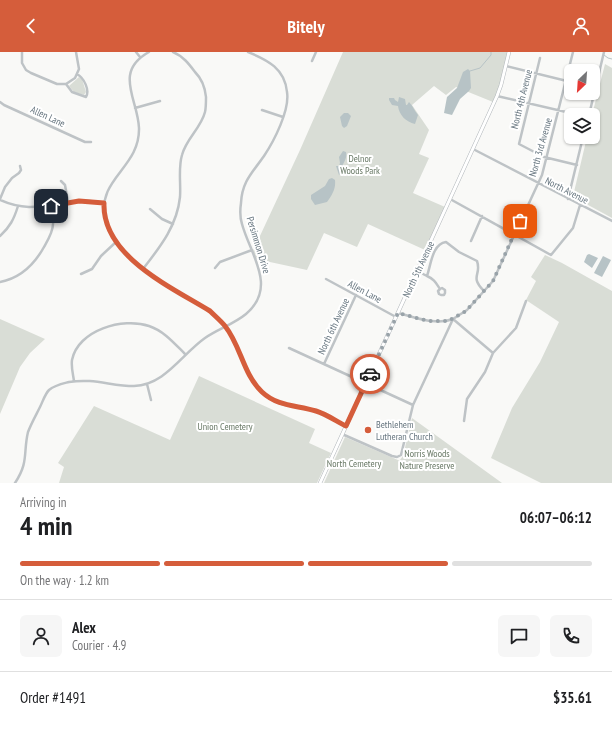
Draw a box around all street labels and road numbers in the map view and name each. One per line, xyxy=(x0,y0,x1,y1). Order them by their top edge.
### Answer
street label: North 4th Avenue xyxy=(508,68,535,130)
street label: Allen Lane xyxy=(28,103,67,130)
street label: North 3rd Avenue xyxy=(526,116,555,178)
street label: North Avenue xyxy=(543,174,591,207)
street label: Persimmon Drive xyxy=(244,215,273,275)
street label: North 5th Avenue xyxy=(400,239,437,299)
street label: Allen Lane xyxy=(346,277,384,306)
street label: North 6th Avenue xyxy=(315,296,352,356)

